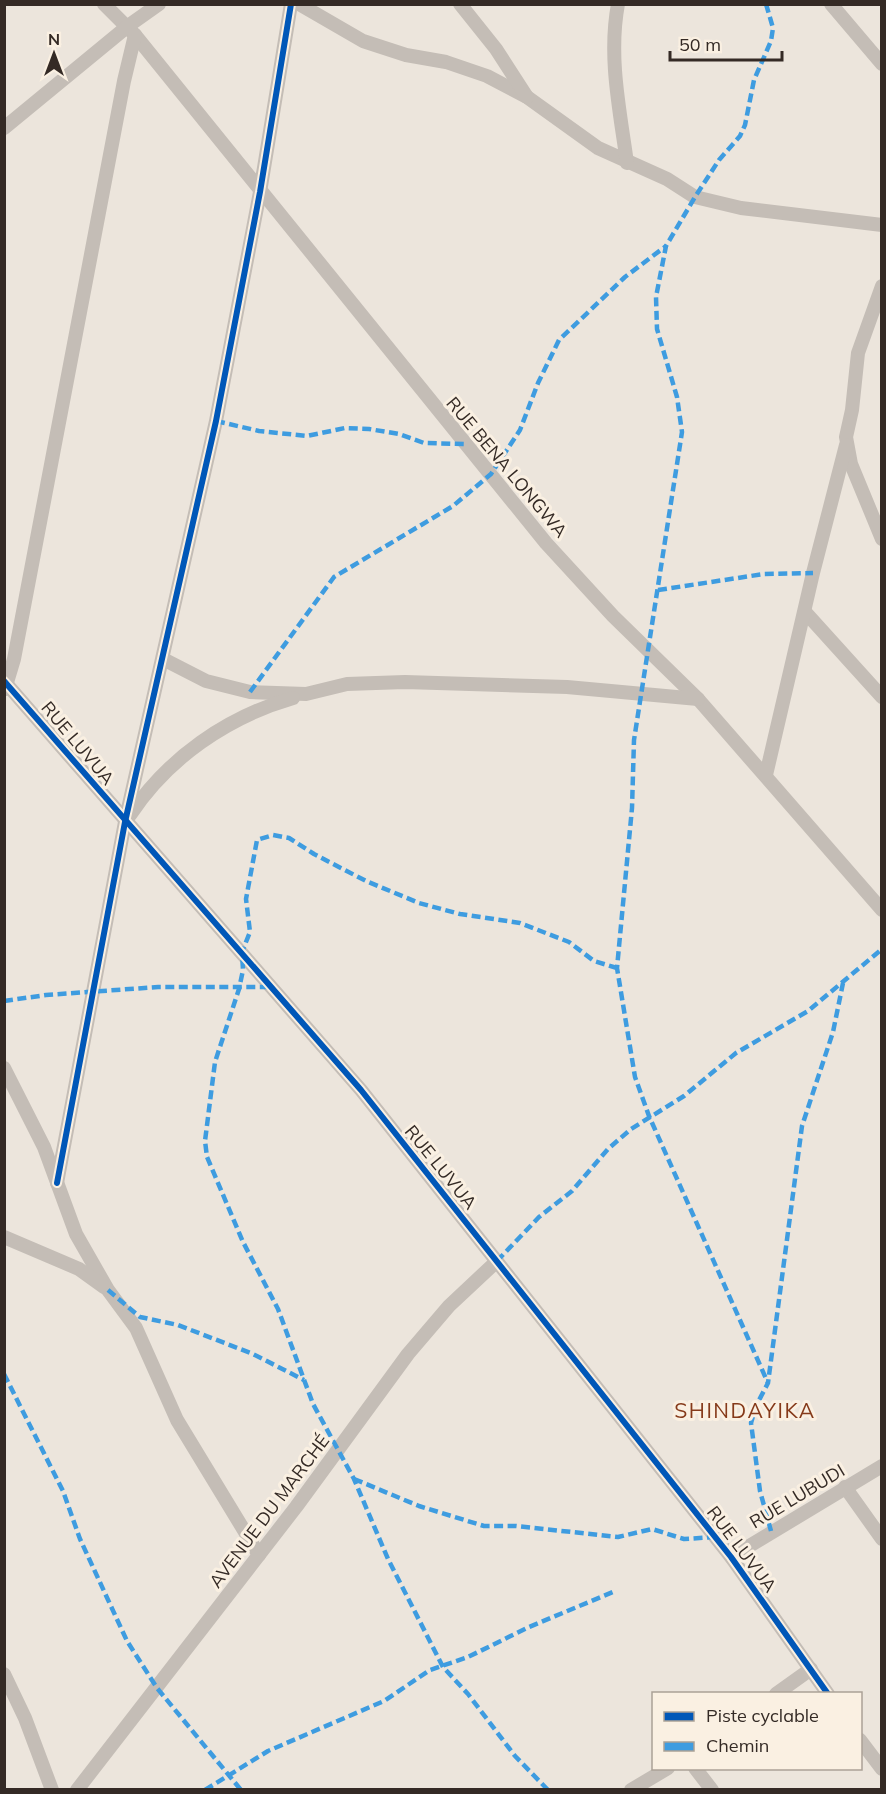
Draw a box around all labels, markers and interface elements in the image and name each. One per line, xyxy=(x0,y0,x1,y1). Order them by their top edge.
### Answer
north arrow xyxy=(24,24,84,84)
scale bar xyxy=(670,24,782,62)
text: N xyxy=(48,29,60,49)
text: 50 m xyxy=(679,33,721,56)
street label: RUE BENA LONGWA xyxy=(441,392,573,542)
street label: RUE LUVUA xyxy=(36,696,120,790)
street label: RUE LUVUA xyxy=(400,1120,482,1214)
district label: SHINDAYIKA xyxy=(674,1397,816,1423)
street label: AVENUE DU MARCHÉ xyxy=(204,1430,334,1592)
street label: RUE LUBUDI xyxy=(745,1459,849,1533)
street label: RUE LUVUA xyxy=(702,1501,782,1597)
legend xyxy=(652,1692,862,1770)
text: Piste cyclable xyxy=(706,1704,819,1727)
text: Chemin xyxy=(706,1734,769,1757)

